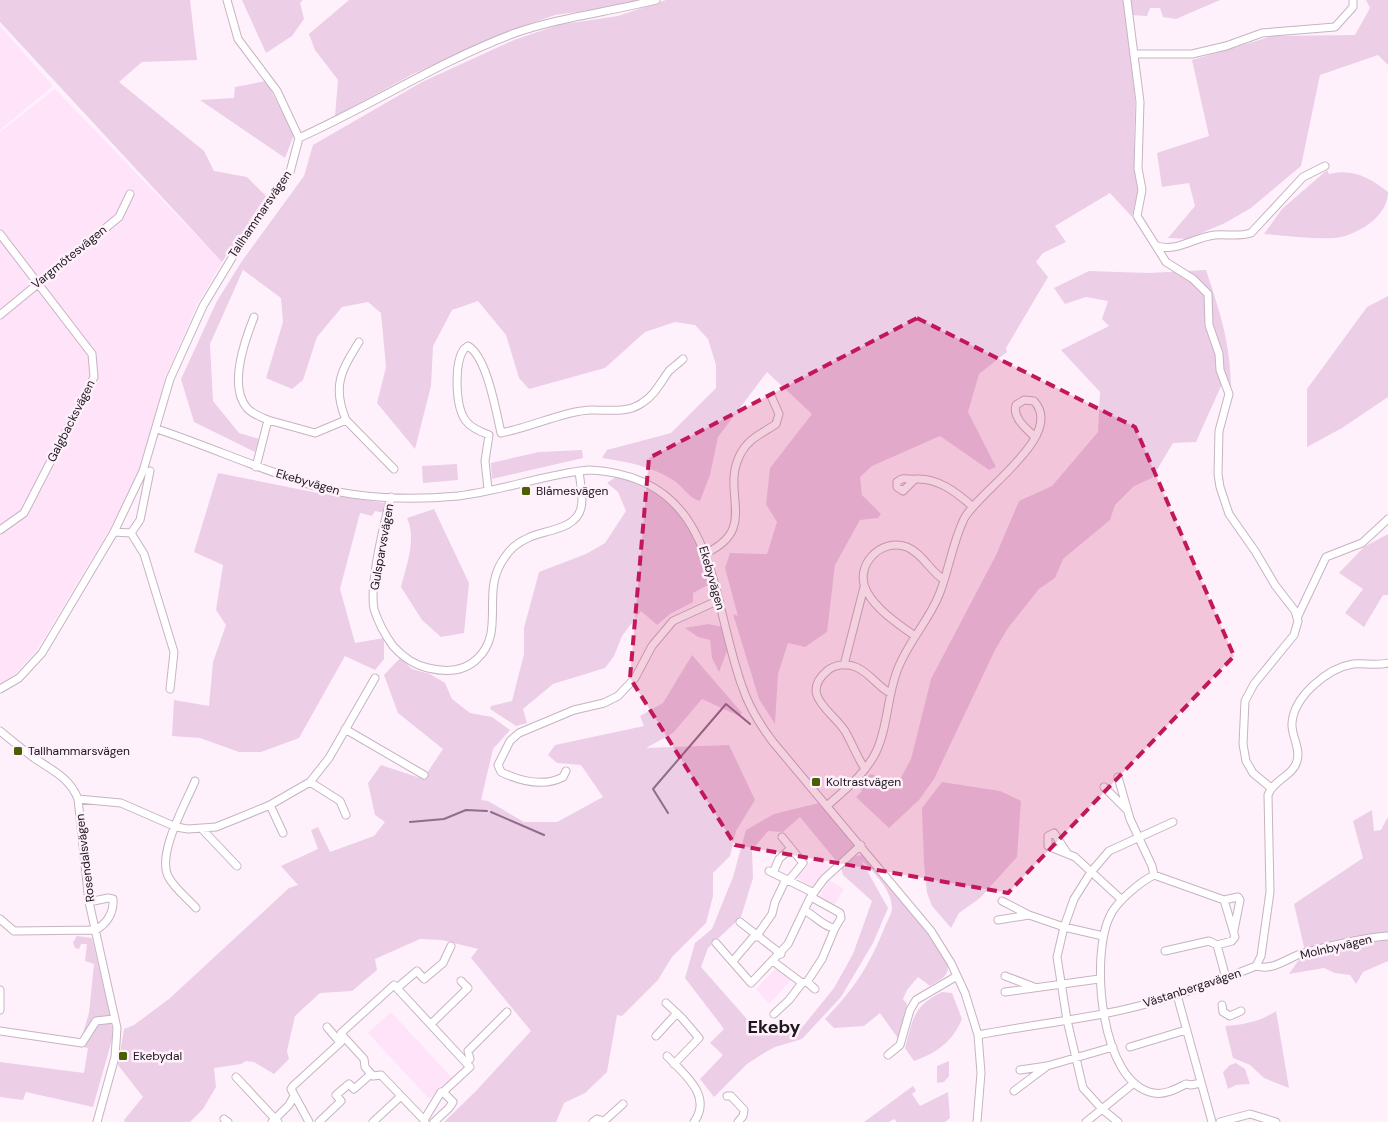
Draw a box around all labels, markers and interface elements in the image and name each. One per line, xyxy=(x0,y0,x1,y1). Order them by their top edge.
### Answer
street label: Tallhammarsvägen xyxy=(225,167,295,261)
street label: Vargmötesvägen xyxy=(28,222,110,292)
street label: Galgbacksvägen xyxy=(43,377,99,465)
street label: Ekebyvägen xyxy=(274,465,342,499)
place label: Blåmesvägen xyxy=(536,483,608,499)
marker: Blåmesvägen xyxy=(520,485,532,497)
street label: Gulsparvsvägen xyxy=(367,502,398,592)
street label: Ekebyvägen xyxy=(695,544,729,612)
place label: Tallhammarsvägen xyxy=(28,743,130,759)
marker: Tallhammarsvägen xyxy=(12,745,24,757)
place label: Koltrastvägen xyxy=(826,774,901,790)
marker: Koltrastvägen xyxy=(810,776,822,788)
street label: Rosendalsvägen xyxy=(72,813,98,903)
street label: Molnbyvägen xyxy=(1299,931,1374,963)
street label: Västanbergavägen xyxy=(1141,965,1243,1011)
district label: Ekeby xyxy=(748,1015,801,1039)
place label: Ekebydal xyxy=(133,1048,182,1064)
marker: Ekebydal xyxy=(117,1050,129,1062)

